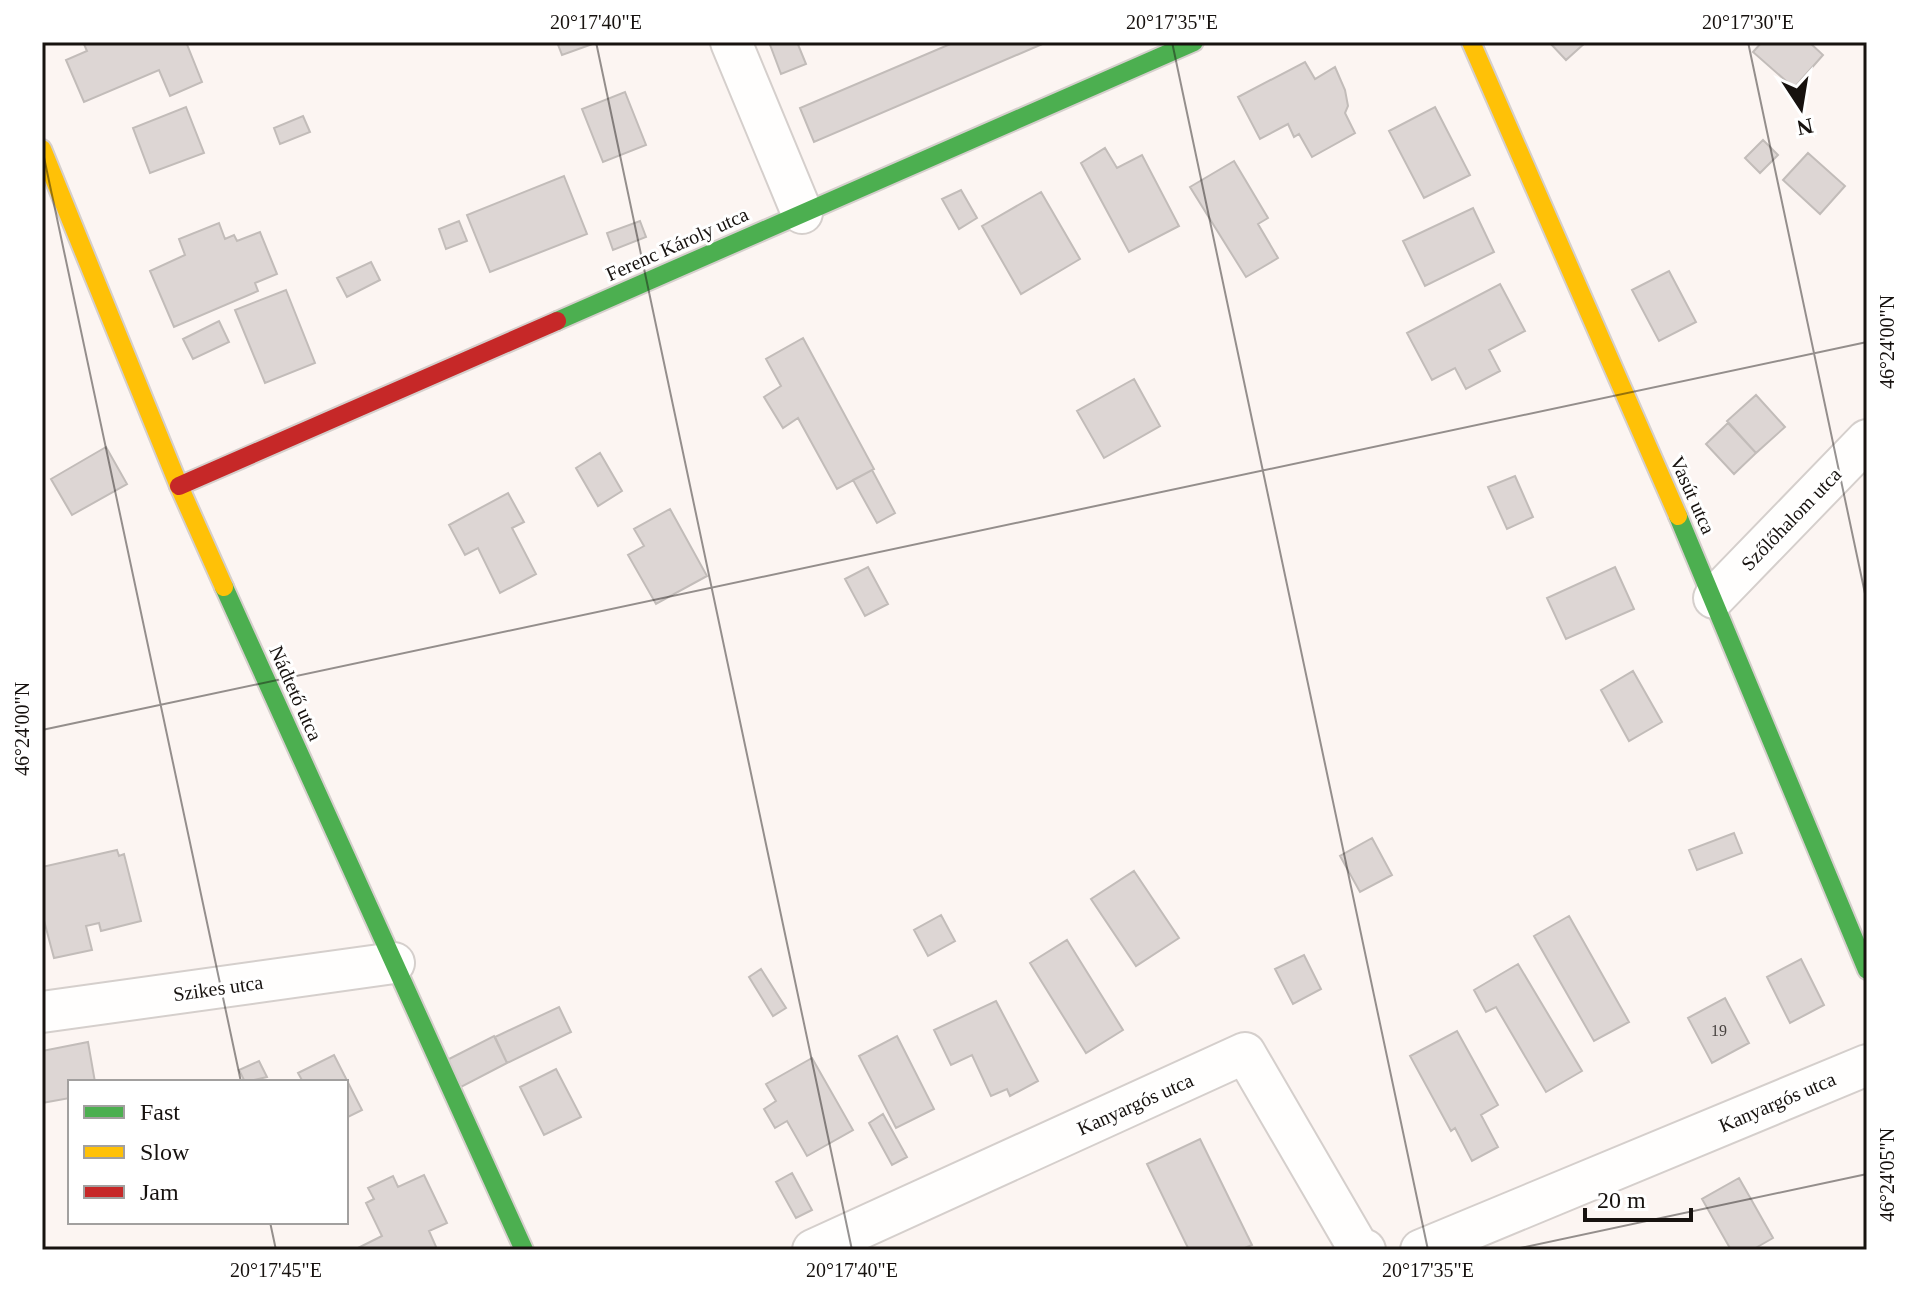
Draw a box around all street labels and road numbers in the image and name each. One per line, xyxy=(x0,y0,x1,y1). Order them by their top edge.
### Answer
street label: Ferenc Károly utca xyxy=(603,203,752,286)
street label: Vasút utca xyxy=(1666,453,1720,537)
street label: Szőlőhalom utca xyxy=(1737,463,1845,575)
street label: Nádtető utca xyxy=(265,642,327,744)
street label: Szikes utca xyxy=(172,971,264,1005)
street label: Kanyargós utca xyxy=(1715,1067,1839,1137)
street label: Kanyargós utca xyxy=(1074,1069,1197,1140)

